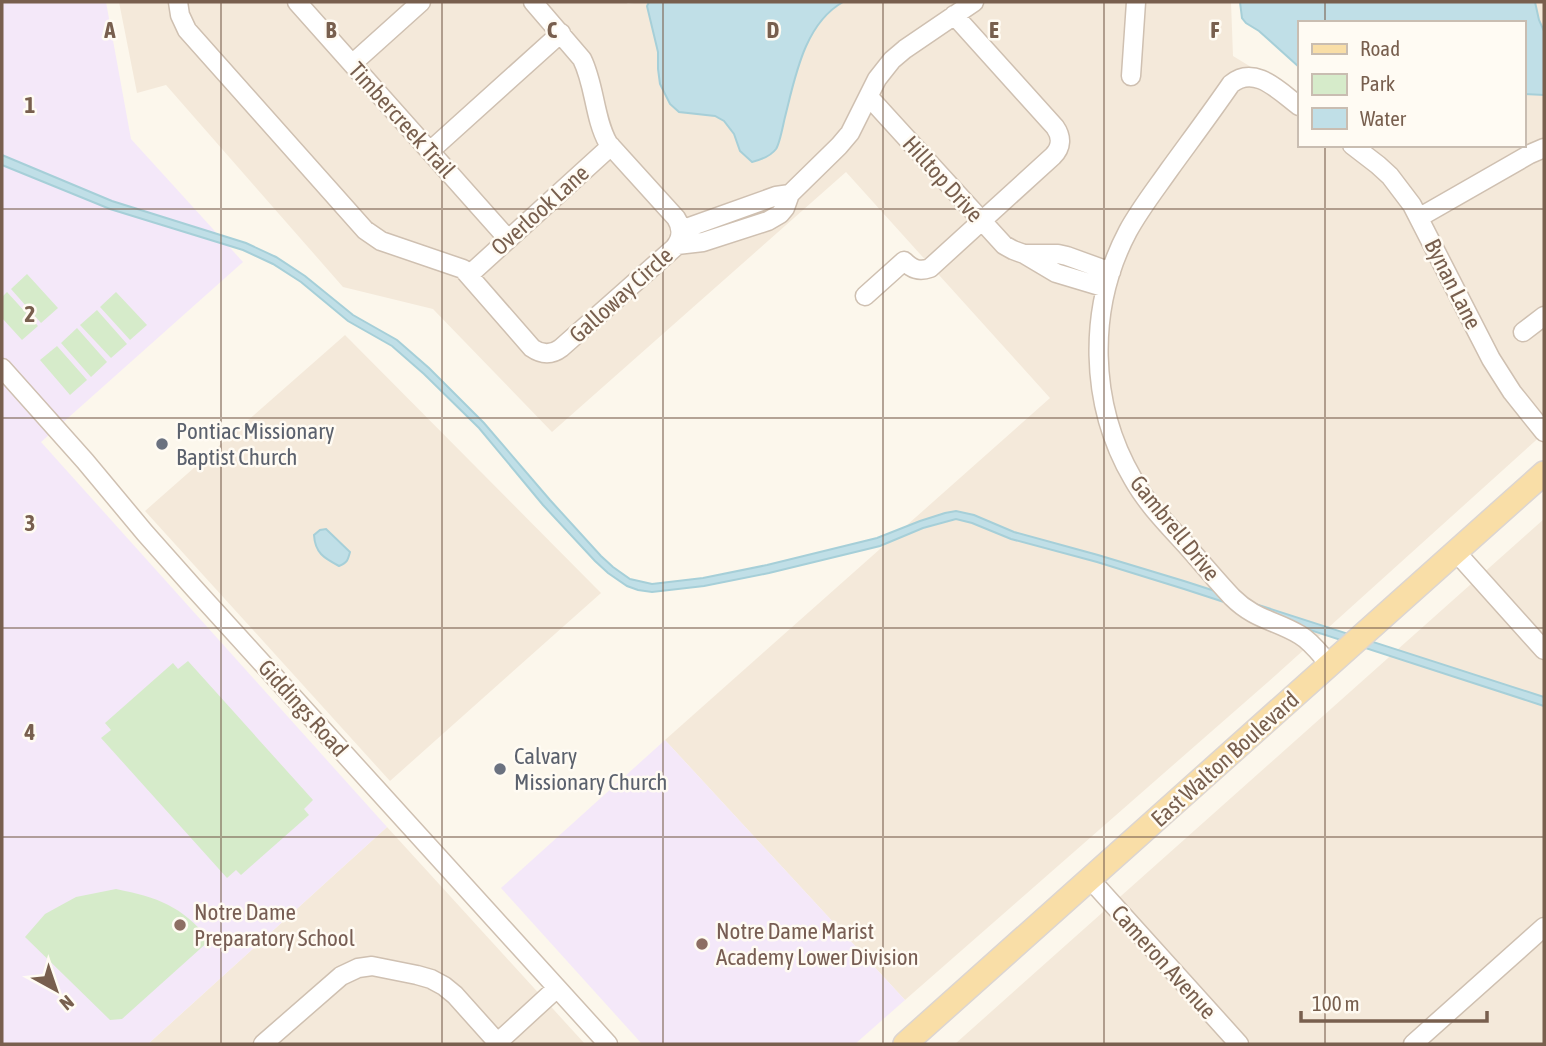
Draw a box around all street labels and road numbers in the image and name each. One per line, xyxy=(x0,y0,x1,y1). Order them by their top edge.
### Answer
street label: Timbercreek Trail xyxy=(343,57,461,183)
street label: Hilltop Drive xyxy=(898,131,988,227)
street label: Overlook Lane xyxy=(486,160,594,260)
street label: Bynan Lane xyxy=(1419,235,1487,333)
street label: Galloway Circle xyxy=(564,242,678,348)
street label: Gambrell Drive xyxy=(1125,470,1225,586)
street label: Giddings Road xyxy=(253,654,353,762)
street label: East Walton Boulevard xyxy=(1146,686,1304,832)
street label: Cameron Avenue xyxy=(1106,900,1222,1024)

